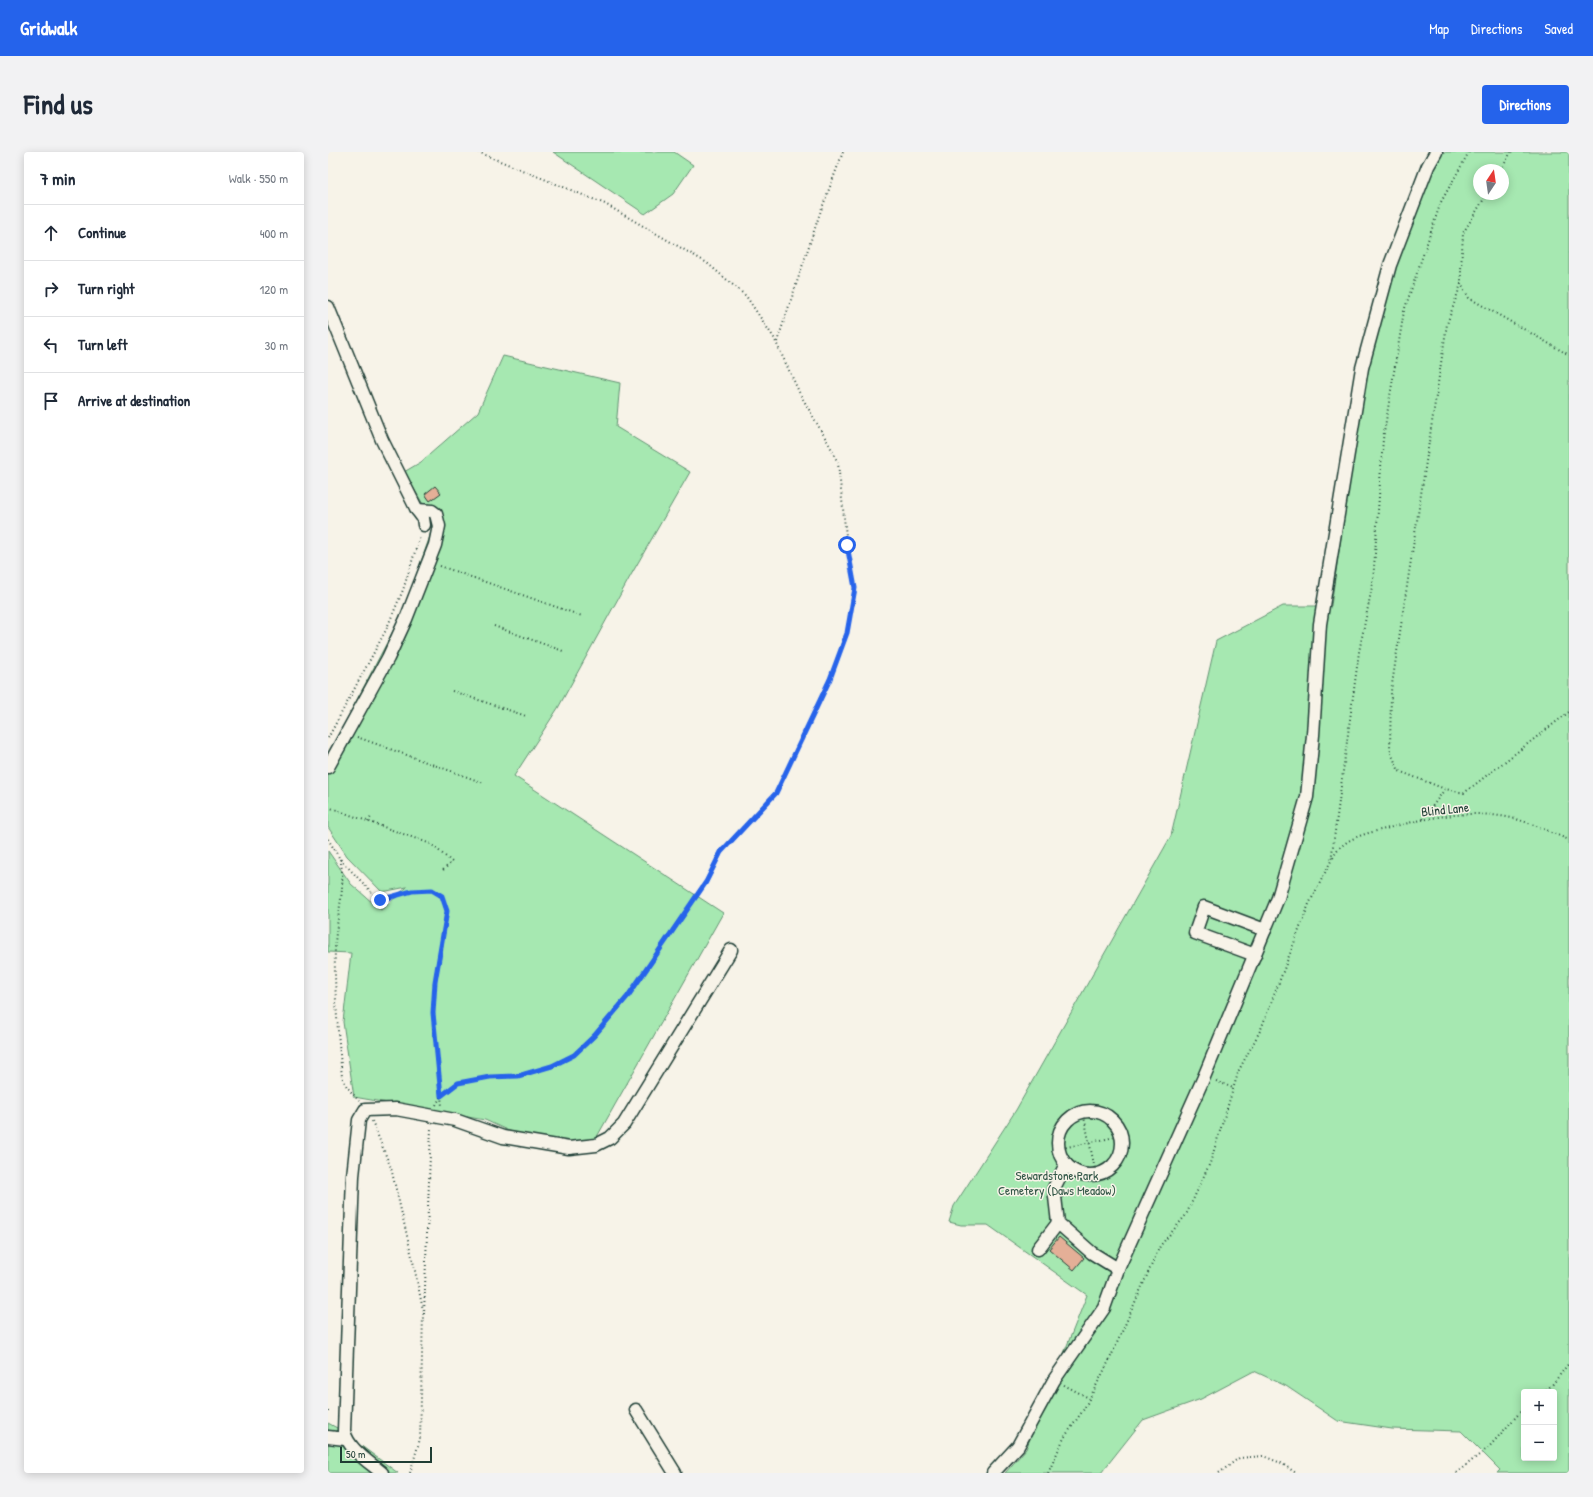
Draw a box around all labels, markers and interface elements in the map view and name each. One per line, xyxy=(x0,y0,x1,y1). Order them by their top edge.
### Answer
text: Gridwalk xyxy=(20,15,77,41)
text: Map xyxy=(1429,19,1449,38)
text: Directions xyxy=(1471,19,1522,38)
text: Saved xyxy=(1544,19,1573,38)
text: Find us xyxy=(24,85,93,123)
button: Directions xyxy=(1482,85,1569,124)
north arrow xyxy=(1473,164,1509,200)
text: 7 min xyxy=(40,167,75,190)
text: Walk · 550 m xyxy=(229,169,288,187)
icon: ahead xyxy=(40,222,62,244)
text: Continue xyxy=(78,222,126,243)
text: 400 m xyxy=(260,224,288,242)
icon: right xyxy=(40,278,62,300)
text: Turn right xyxy=(78,278,134,299)
text: 120 m xyxy=(260,280,288,298)
icon: left xyxy=(40,334,62,356)
text: Turn left xyxy=(78,334,128,355)
text: 30 m xyxy=(265,336,288,354)
icon: arrive xyxy=(40,390,62,412)
text: Arrive at destination xyxy=(78,390,190,411)
route start xyxy=(838,536,856,554)
street label: Blind Lane xyxy=(1420,798,1470,820)
route end xyxy=(371,891,389,909)
park label: Sewardstone Park Cemetery (Daws Meadow) xyxy=(998,1166,1116,1199)
map controls xyxy=(1521,1389,1557,1461)
button: + xyxy=(1521,1389,1557,1425)
button: − xyxy=(1521,1425,1557,1461)
scale bar xyxy=(340,1445,432,1464)
text: 50 m xyxy=(346,1447,366,1461)

